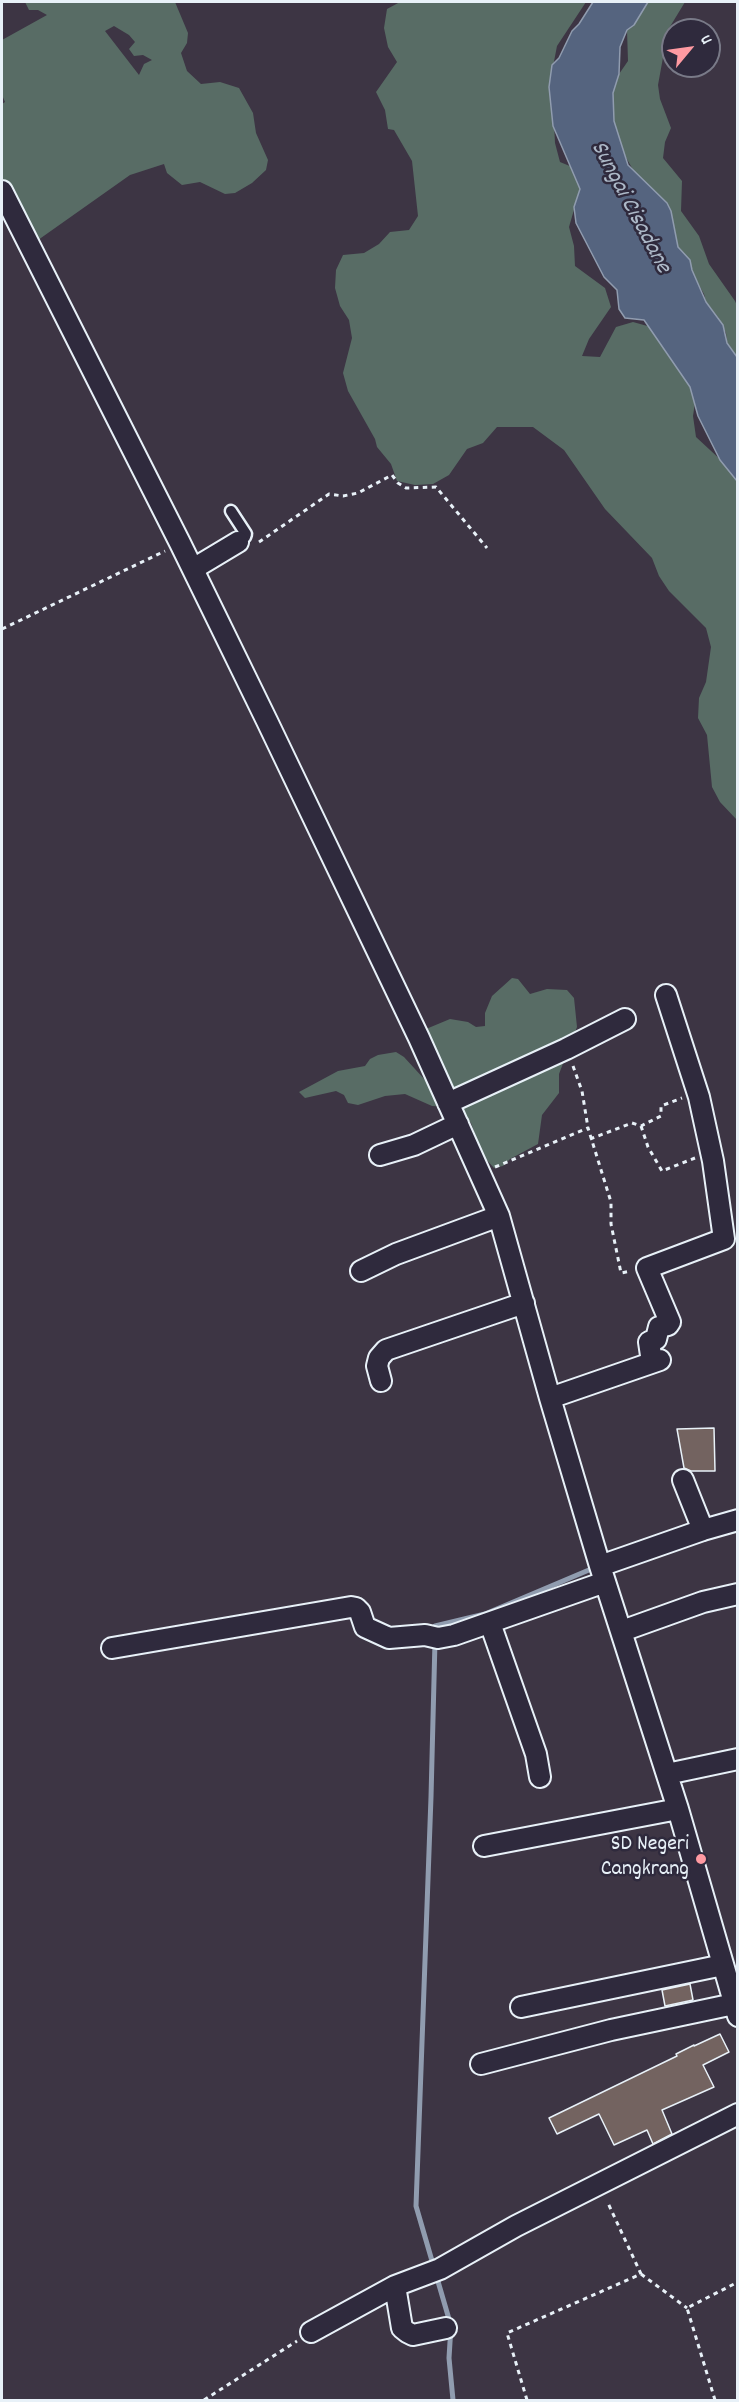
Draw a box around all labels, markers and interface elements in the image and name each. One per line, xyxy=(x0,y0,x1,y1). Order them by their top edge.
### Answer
north arrow xyxy=(661,18,721,78)
text: U xyxy=(694,31,717,49)
water label: Sungai Cisadane xyxy=(582,137,676,279)
place label: SD Negeri Cangkrang xyxy=(601,1833,689,1885)
marker: SD Negeri Cangkrang xyxy=(694,1852,708,1866)

